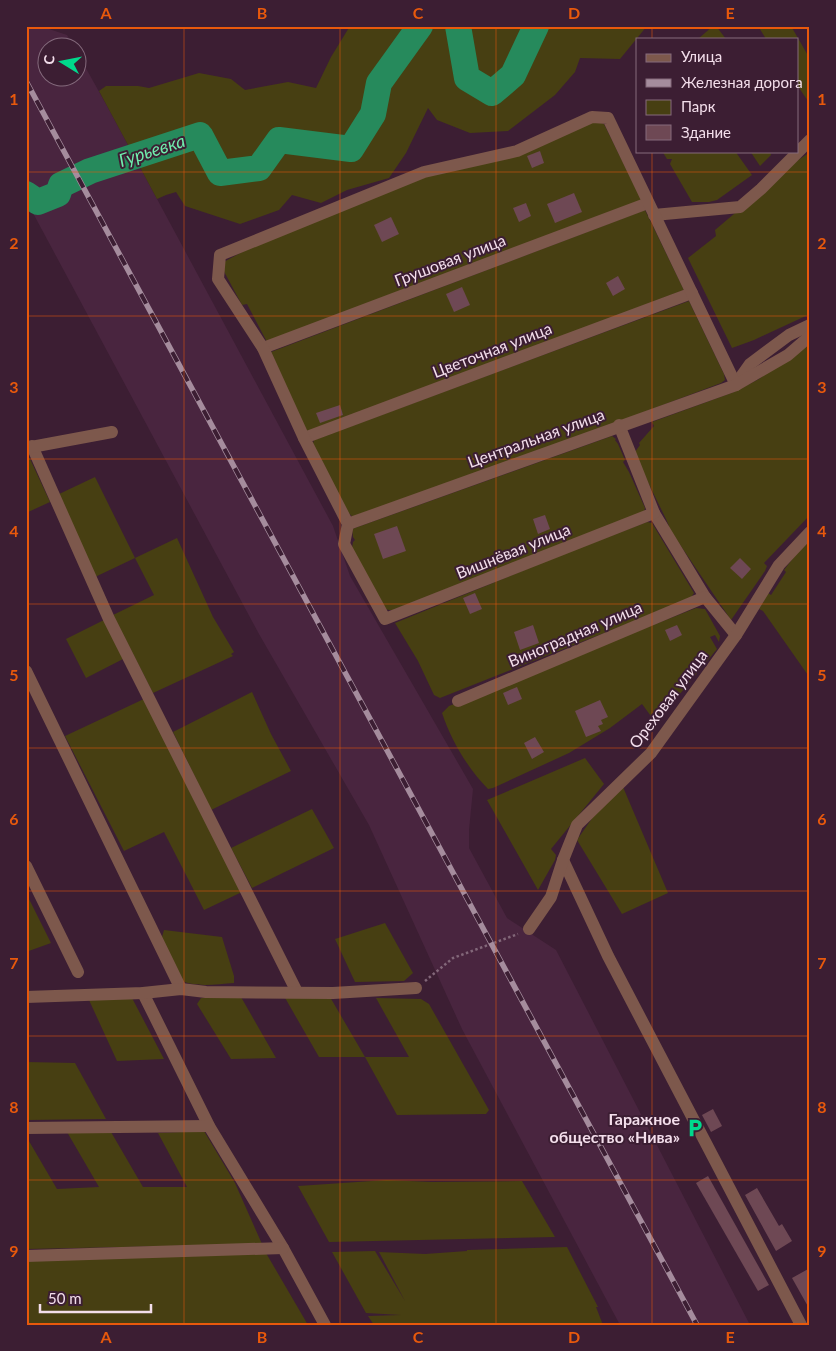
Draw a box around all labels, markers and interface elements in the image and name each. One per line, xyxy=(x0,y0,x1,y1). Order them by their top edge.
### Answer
text: A xyxy=(99,3,112,22)
text: B xyxy=(257,3,267,22)
text: C xyxy=(413,3,424,22)
text: D xyxy=(568,3,580,22)
text: E xyxy=(725,3,735,22)
north arrow xyxy=(38,38,88,88)
legend xyxy=(636,38,798,152)
text: Улица xyxy=(681,47,722,65)
text: С xyxy=(40,53,58,66)
text: Железная дорога xyxy=(681,73,803,91)
text: 1 xyxy=(9,89,19,108)
text: 1 xyxy=(817,89,827,108)
text: Парк xyxy=(681,97,716,115)
text: Здание xyxy=(681,123,731,141)
water label: Гурьевка xyxy=(116,129,188,171)
street label: Грушовая улица xyxy=(392,230,508,289)
text: 2 xyxy=(9,233,19,252)
text: 2 xyxy=(817,233,827,252)
street label: Цветочная улица xyxy=(429,318,554,381)
text: 3 xyxy=(9,377,19,396)
text: 3 xyxy=(817,377,827,396)
street label: Центральная улица xyxy=(465,404,607,471)
street label: Вишнёвая улица xyxy=(453,519,573,582)
text: 4 xyxy=(9,521,19,540)
text: 4 xyxy=(817,521,827,540)
street label: Виноградная улица xyxy=(505,597,645,670)
street label: Ореховая улица xyxy=(624,646,711,752)
text: 5 xyxy=(9,665,19,684)
text: 5 xyxy=(817,665,827,684)
text: 6 xyxy=(9,809,19,828)
text: 6 xyxy=(817,809,827,828)
text: 7 xyxy=(9,953,19,972)
text: 7 xyxy=(817,953,827,972)
text: 8 xyxy=(9,1097,19,1116)
text: 8 xyxy=(817,1097,827,1116)
place label: Гаражное общество «Нива» xyxy=(550,1109,680,1146)
parking icon: Гаражное общество «Нива» xyxy=(684,1117,706,1139)
text: 9 xyxy=(9,1241,19,1260)
text: 9 xyxy=(817,1241,827,1260)
scale bar xyxy=(40,1281,151,1313)
text: 50 m xyxy=(48,1289,82,1307)
text: A xyxy=(99,1327,112,1346)
text: B xyxy=(257,1327,267,1346)
text: C xyxy=(413,1327,424,1346)
text: D xyxy=(568,1327,580,1346)
text: E xyxy=(725,1327,735,1346)

